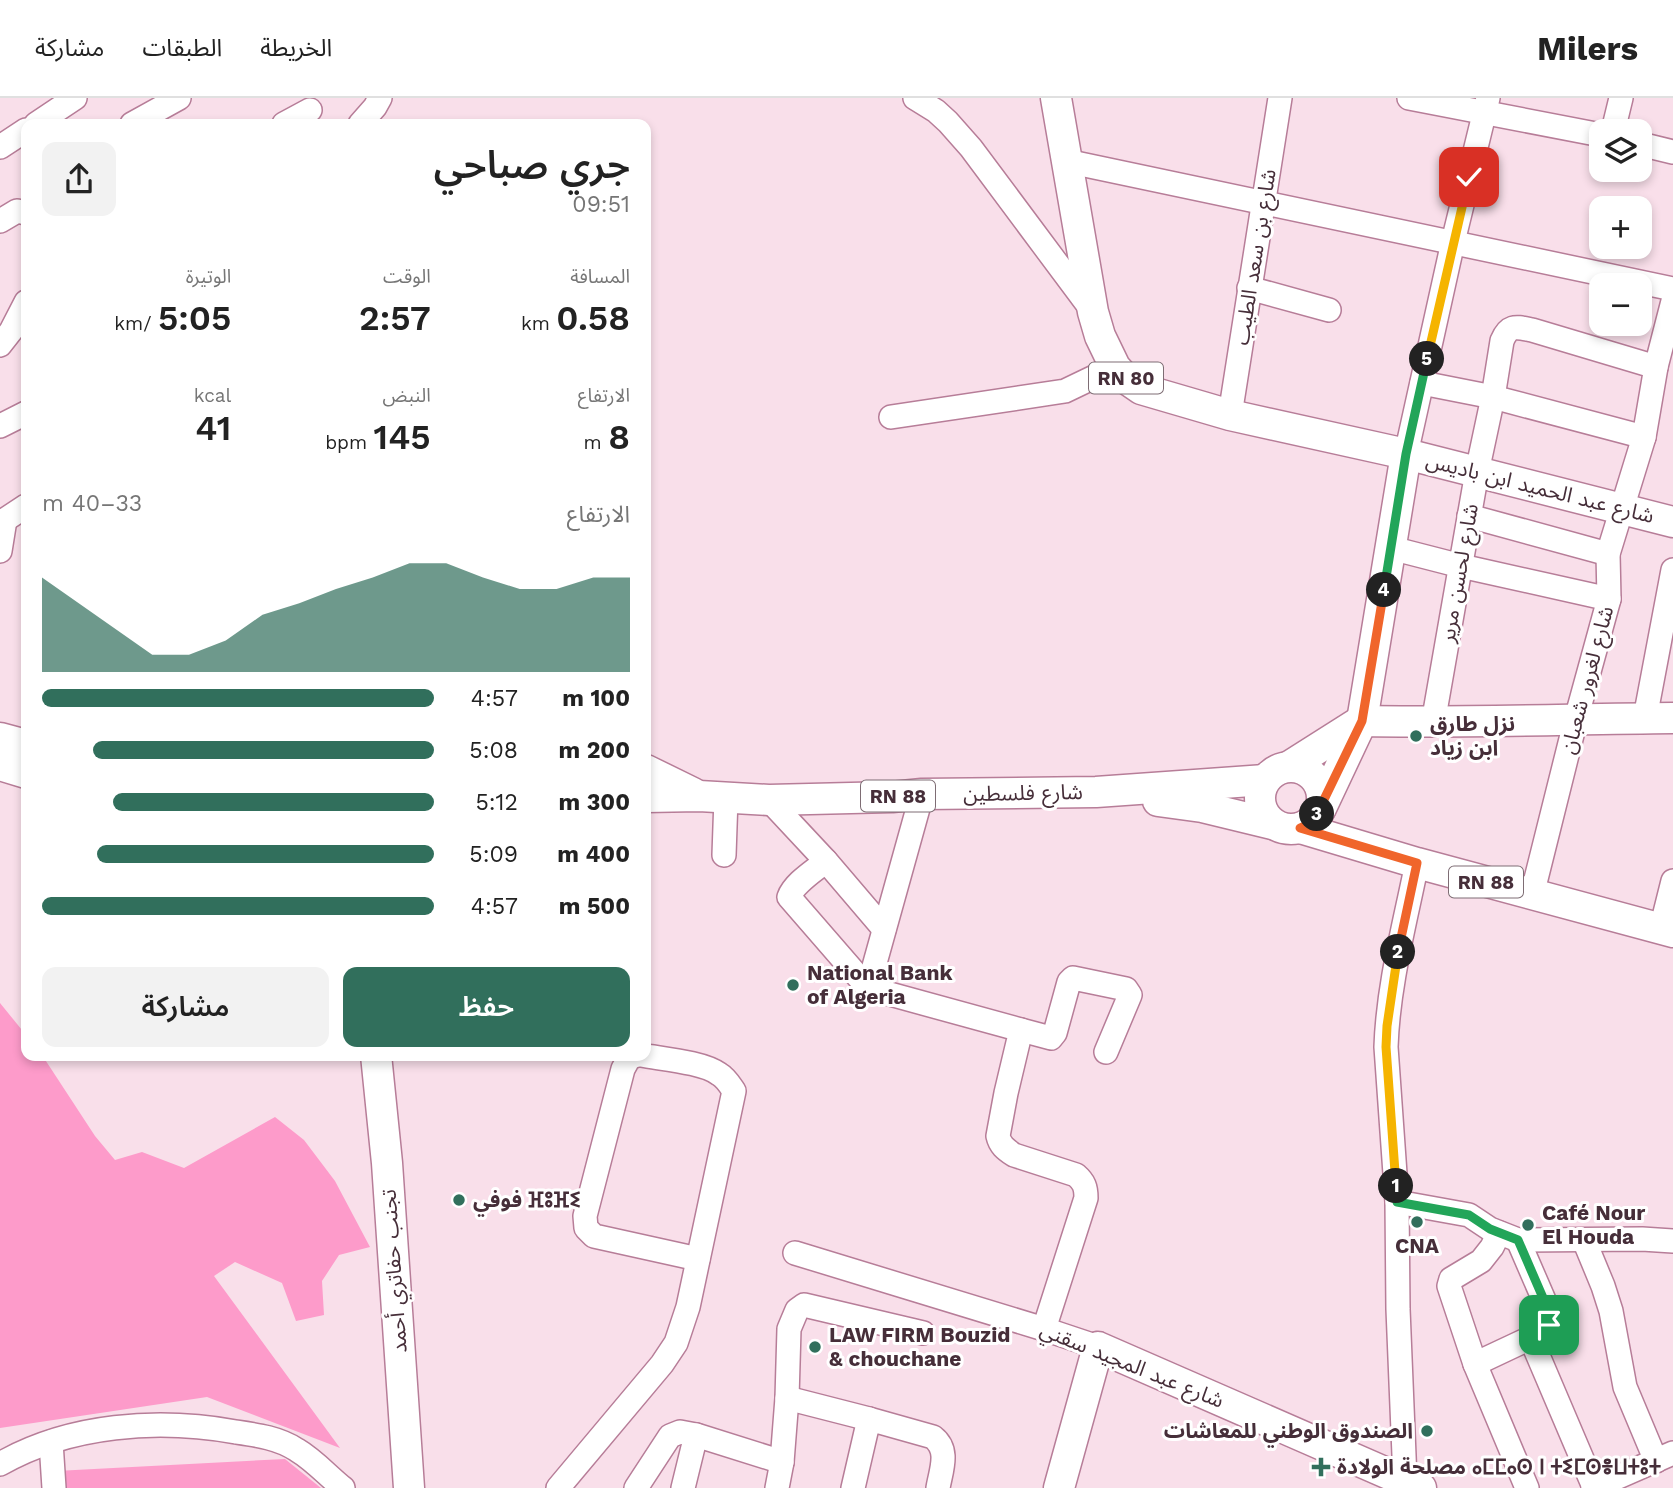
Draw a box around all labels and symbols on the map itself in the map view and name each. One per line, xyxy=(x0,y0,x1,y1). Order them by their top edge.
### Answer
pin xyxy=(1439,147,1499,207)
street label: شارع بن سعد الطيب xyxy=(1228,167,1284,347)
pin: 5 xyxy=(1410,342,1444,376)
road number: RN 80 xyxy=(1089,362,1163,394)
street label: شارع عبد الحميد ابن باديس xyxy=(1423,447,1657,531)
street label: شارع لحسن مرير xyxy=(1434,502,1486,646)
pin: 4 xyxy=(1366,573,1402,608)
street label: شارع لغرور شعبان xyxy=(1555,603,1621,757)
place label: نزل طارق ابن زياد xyxy=(1430,711,1515,760)
marker: نزل طارق ابن زياد xyxy=(1408,728,1424,744)
street label: شارع فلسطين xyxy=(963,779,1083,809)
road number: RN 88 xyxy=(861,780,935,811)
pin: 3 xyxy=(1300,796,1334,832)
road number: RN 88 xyxy=(1449,866,1523,898)
pin: 2 xyxy=(1380,934,1416,970)
place label: National Bank of Algeria xyxy=(807,960,953,1009)
marker: National Bank of Algeria xyxy=(785,977,801,993)
pin: 1 xyxy=(1378,1168,1414,1204)
place label: فوفي ⴼⵓⴼⵉ xyxy=(473,1187,581,1217)
street label: تجنب حفاتري أحمد xyxy=(375,1188,416,1354)
marker: فوفي ⴼⵓⴼⵉ xyxy=(451,1192,467,1208)
place label: Café Nour El Houda xyxy=(1542,1200,1645,1249)
marker: CNA xyxy=(1409,1214,1425,1230)
marker: Café Nour El Houda xyxy=(1520,1217,1536,1233)
place label: CNA xyxy=(1395,1233,1440,1258)
pin xyxy=(1519,1295,1579,1355)
street label: شارع عبد المجيد سقني xyxy=(1035,1316,1228,1416)
place label: LAW FIRM Bouzid & chouchane xyxy=(829,1322,1010,1371)
marker: LAW FIRM Bouzid & chouchane xyxy=(807,1339,823,1355)
place label: الصندوق الوطني للمعاشات xyxy=(1164,1418,1413,1448)
marker: الصندوق الوطني للمعاشات xyxy=(1419,1423,1435,1439)
place label: مصلحة الولادة ⴰⵎⵎⴰⵙ ⵏ ⵜⵉⵎⵙⴻⵡⵜⵓⵜ xyxy=(1337,1454,1661,1479)
marker: مصلحة الولادة ⴰⵎⵎⴰⵙ ⵏ ⵜⵉⵎⵙⴻⵡⵜⵓⵜ xyxy=(1311,1457,1331,1477)

